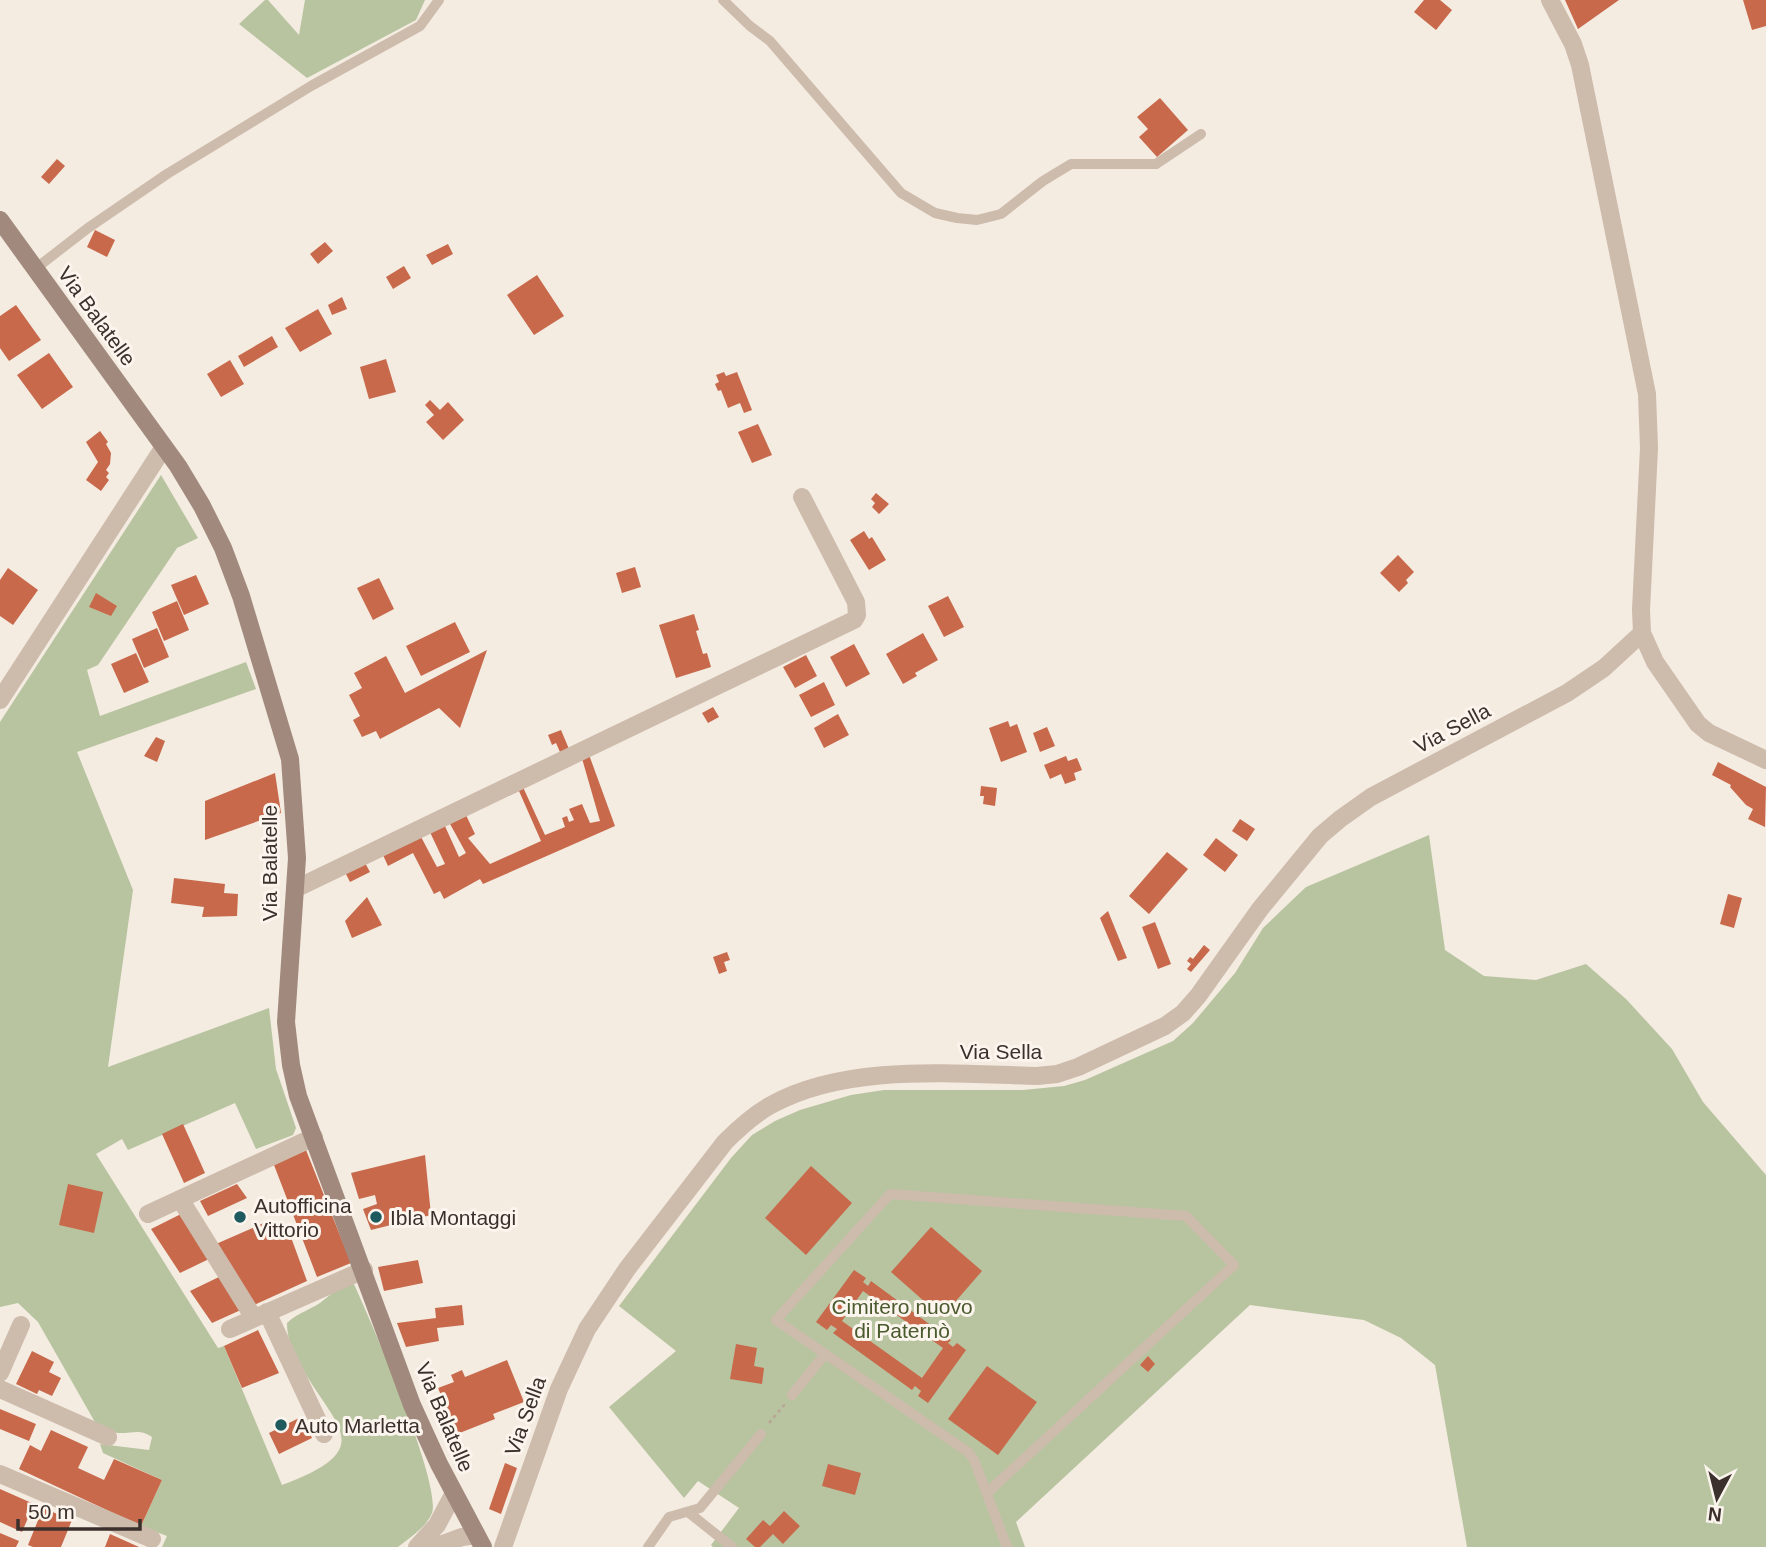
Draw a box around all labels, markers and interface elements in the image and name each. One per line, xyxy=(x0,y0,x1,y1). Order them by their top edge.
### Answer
street label: Via Balatelle xyxy=(53,262,141,370)
street label: Via Sella xyxy=(1410,698,1494,758)
street label: Via Balatelle xyxy=(258,805,281,921)
street label: Via Sella xyxy=(960,1040,1043,1063)
place label: Autofficina Vittorio xyxy=(254,1194,352,1241)
place label: Ibla Montaggi xyxy=(390,1206,516,1229)
marker: Autofficina Vittorio xyxy=(232,1209,248,1225)
marker: Ibla Montaggi xyxy=(368,1209,384,1225)
park label: Cimitero nuovo di Paternò xyxy=(831,1295,973,1342)
street label: Via Balatelle xyxy=(412,1359,478,1475)
street label: Via Sella xyxy=(500,1373,550,1459)
place label: Auto Marletta xyxy=(295,1414,420,1437)
marker: Auto Marletta xyxy=(273,1417,289,1433)
north arrow xyxy=(1682,1463,1752,1533)
scale bar xyxy=(18,1488,140,1532)
text: 50 m xyxy=(28,1500,75,1523)
text: N xyxy=(1707,1503,1723,1526)

